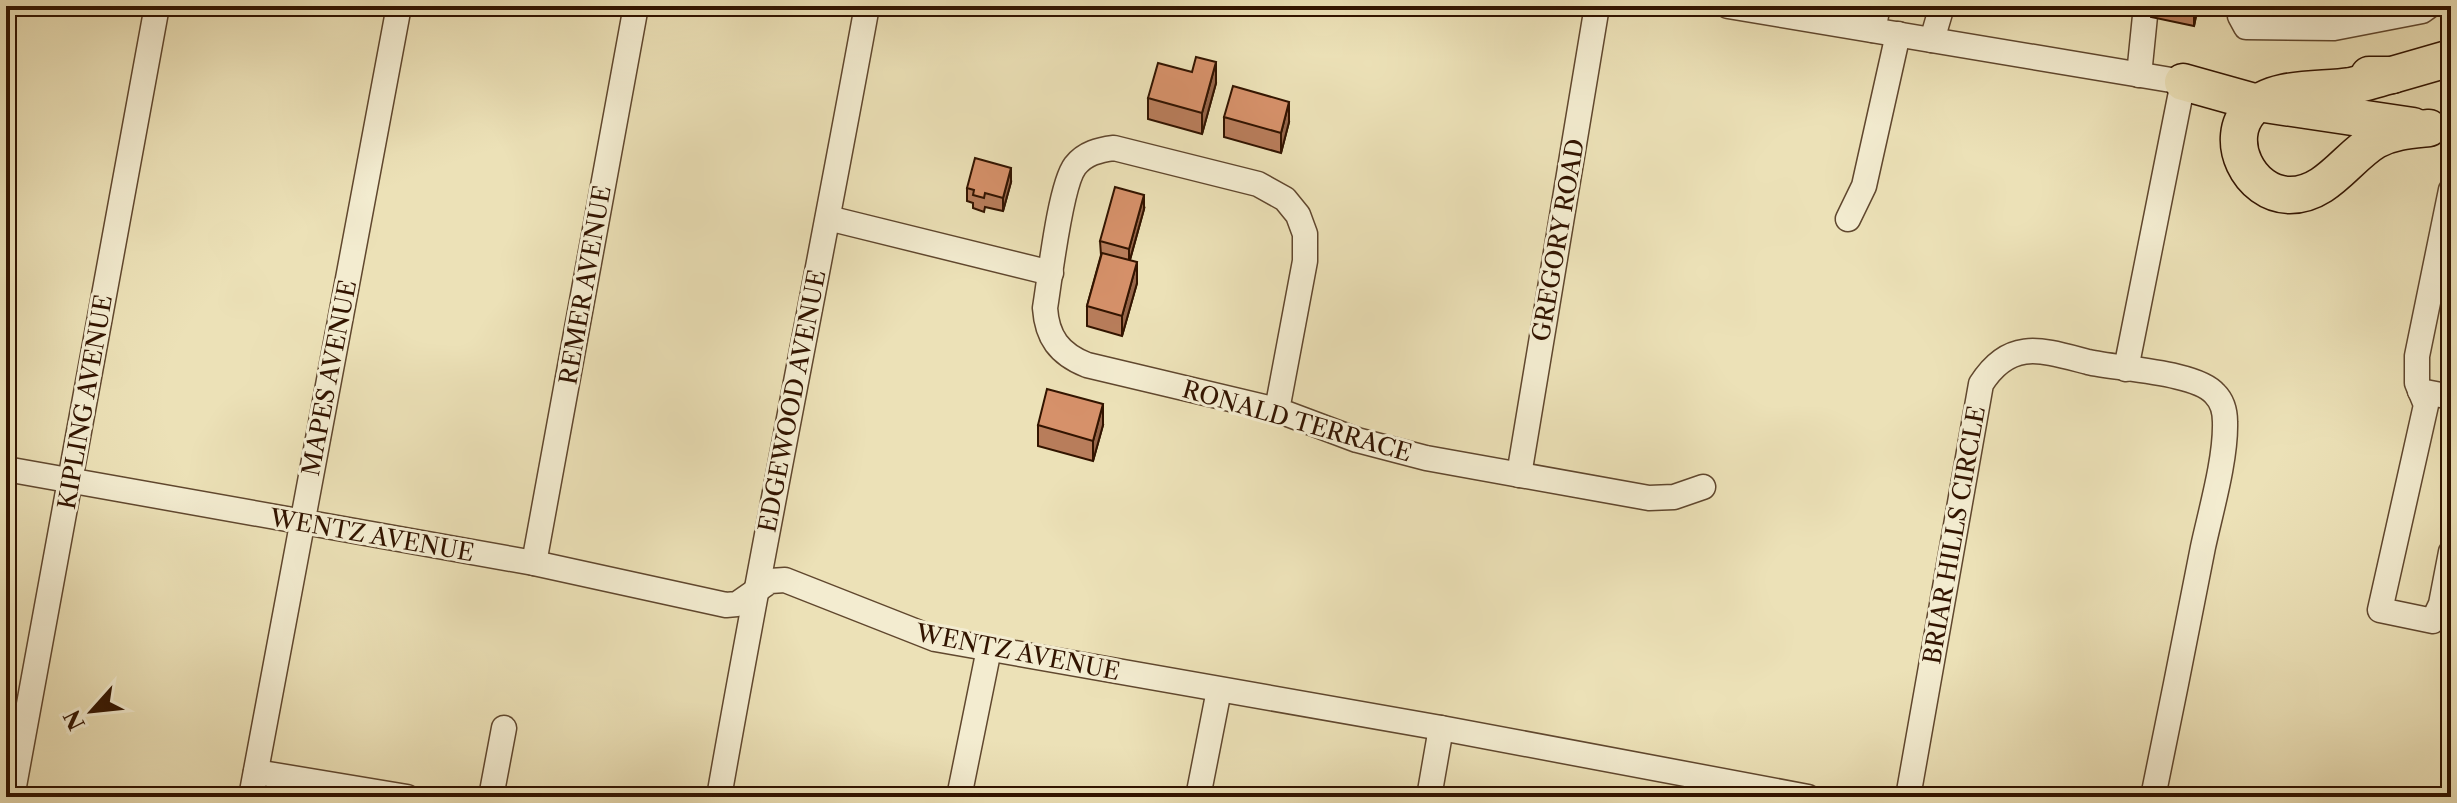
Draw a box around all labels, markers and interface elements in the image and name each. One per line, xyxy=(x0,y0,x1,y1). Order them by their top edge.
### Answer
street label: GREGORY ROAD xyxy=(1526,136,1590,344)
street label: REMER AVENUE xyxy=(553,183,617,387)
street label: EDGEWOOD AVENUE xyxy=(752,267,832,535)
street label: MAPES AVENUE xyxy=(296,278,362,478)
street label: KIPLING AVENUE xyxy=(52,293,118,511)
street label: RONALD TERRACE xyxy=(1179,374,1415,468)
street label: BRIAR HILLS CIRCLE xyxy=(1917,404,1991,666)
street label: WENTZ AVENUE xyxy=(267,503,476,567)
street label: WENTZ AVENUE xyxy=(913,618,1122,686)
north arrow xyxy=(52,671,132,751)
text: N xyxy=(58,705,91,735)

